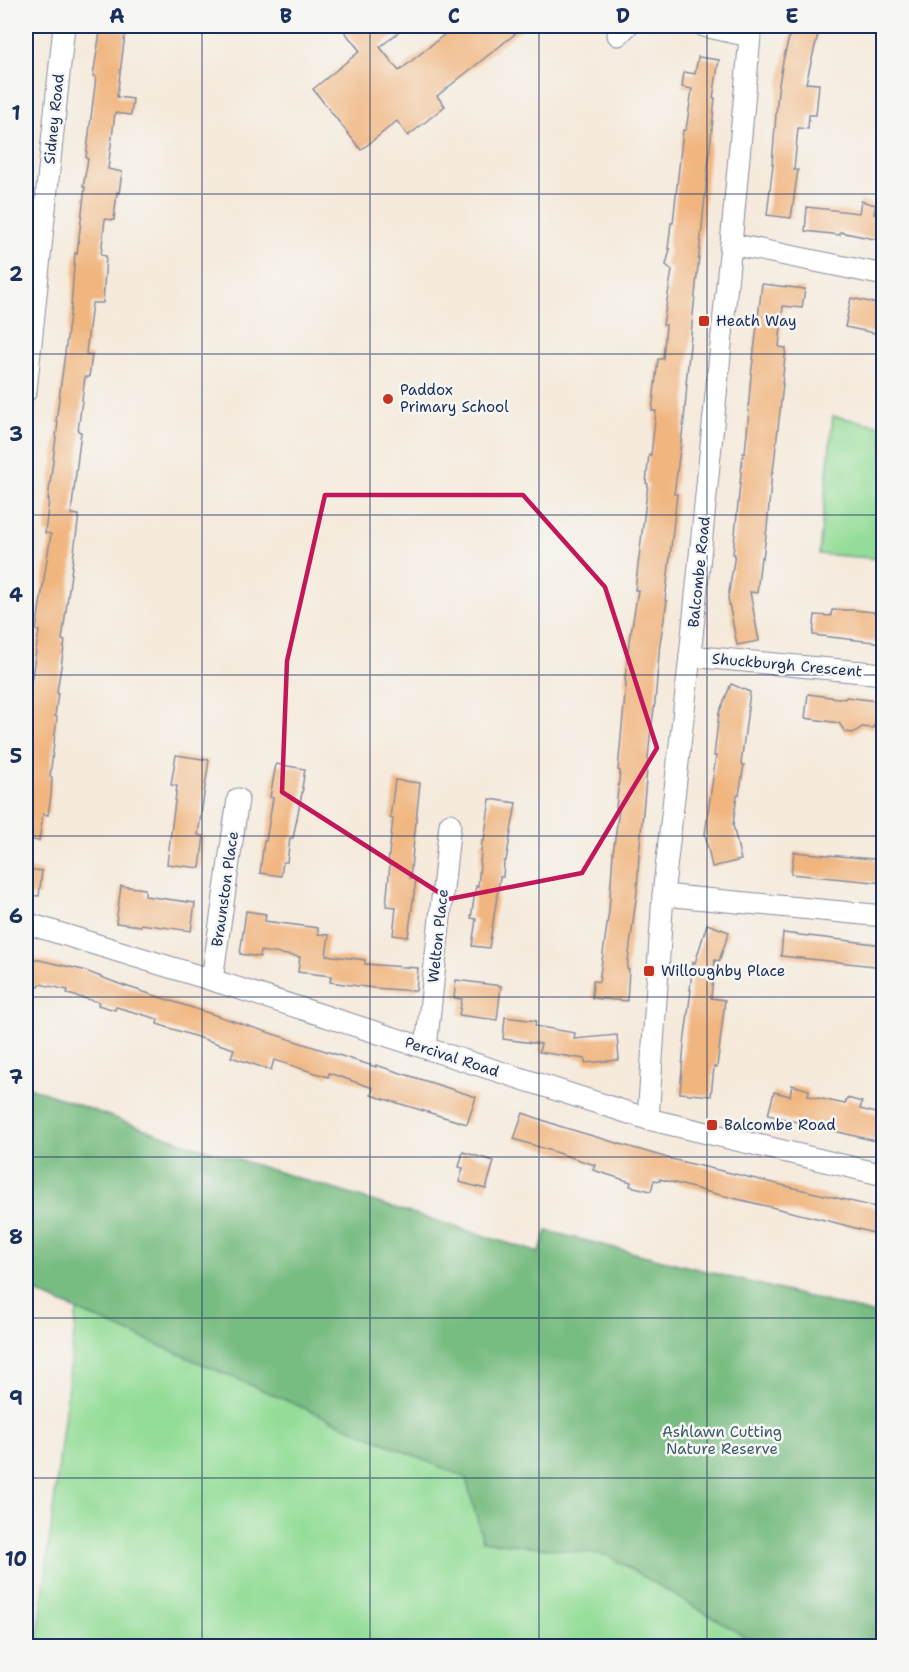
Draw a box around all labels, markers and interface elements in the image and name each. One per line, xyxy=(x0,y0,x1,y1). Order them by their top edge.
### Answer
text: A xyxy=(109,3,125,29)
text: B xyxy=(280,3,292,29)
text: C xyxy=(448,3,460,29)
text: D xyxy=(616,3,630,29)
text: E xyxy=(785,3,799,29)
street label: Sidney Road xyxy=(39,72,69,165)
text: 1 xyxy=(11,100,21,126)
text: 2 xyxy=(9,261,23,287)
place label: Heath Way xyxy=(716,311,797,331)
marker: Heath Way xyxy=(697,314,711,328)
place label: Paddox Primary School xyxy=(400,380,509,417)
marker: Paddox Primary School xyxy=(381,392,395,406)
text: 3 xyxy=(9,421,23,447)
street label: Balcombe Road xyxy=(683,515,715,629)
text: 4 xyxy=(9,582,23,608)
street label: Shuckburgh Crescent xyxy=(711,648,863,682)
text: 5 xyxy=(10,743,22,769)
street label: Braunston Place xyxy=(207,830,243,948)
street label: Welton Place xyxy=(423,888,453,984)
text: 6 xyxy=(9,903,23,929)
place label: Willoughby Place xyxy=(661,961,785,981)
marker: Willoughby Place xyxy=(642,964,656,978)
street label: Percival Road xyxy=(402,1032,502,1082)
text: 7 xyxy=(9,1064,23,1090)
place label: Balcombe Road xyxy=(724,1115,836,1135)
marker: Balcombe Road xyxy=(705,1118,719,1132)
text: 8 xyxy=(9,1224,23,1250)
text: 9 xyxy=(9,1385,23,1411)
park label: Ashlawn Cutting Nature Reserve xyxy=(662,1422,782,1459)
text: 10 xyxy=(5,1546,27,1572)

